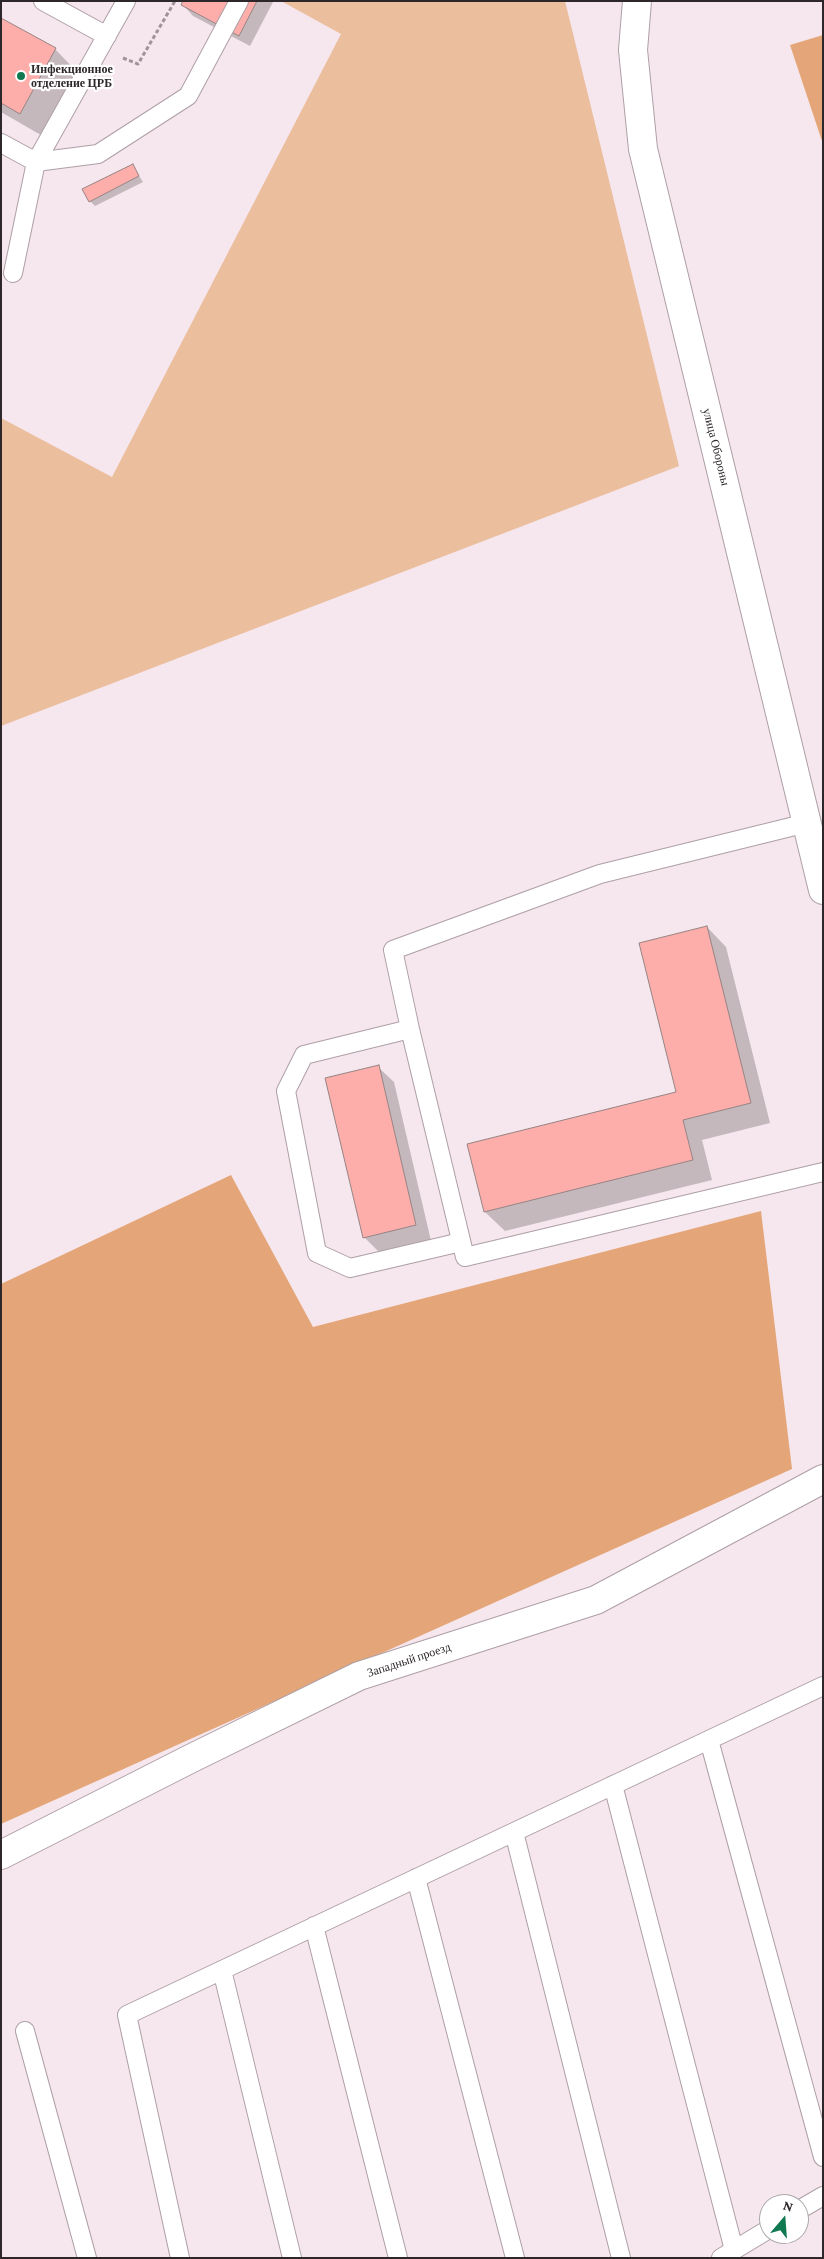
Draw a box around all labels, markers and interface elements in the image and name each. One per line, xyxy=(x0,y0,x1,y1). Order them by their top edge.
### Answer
place label: Инфекционное отделение ЦРБ xyxy=(31,62,113,90)
marker: Инфекционное отделение ЦРБ xyxy=(15,70,27,82)
street label: улица Обороны xyxy=(699,407,733,487)
street label: Западный проезд xyxy=(365,1640,453,1680)
north arrow xyxy=(759,2194,809,2244)
text: N xyxy=(781,2197,795,2215)

